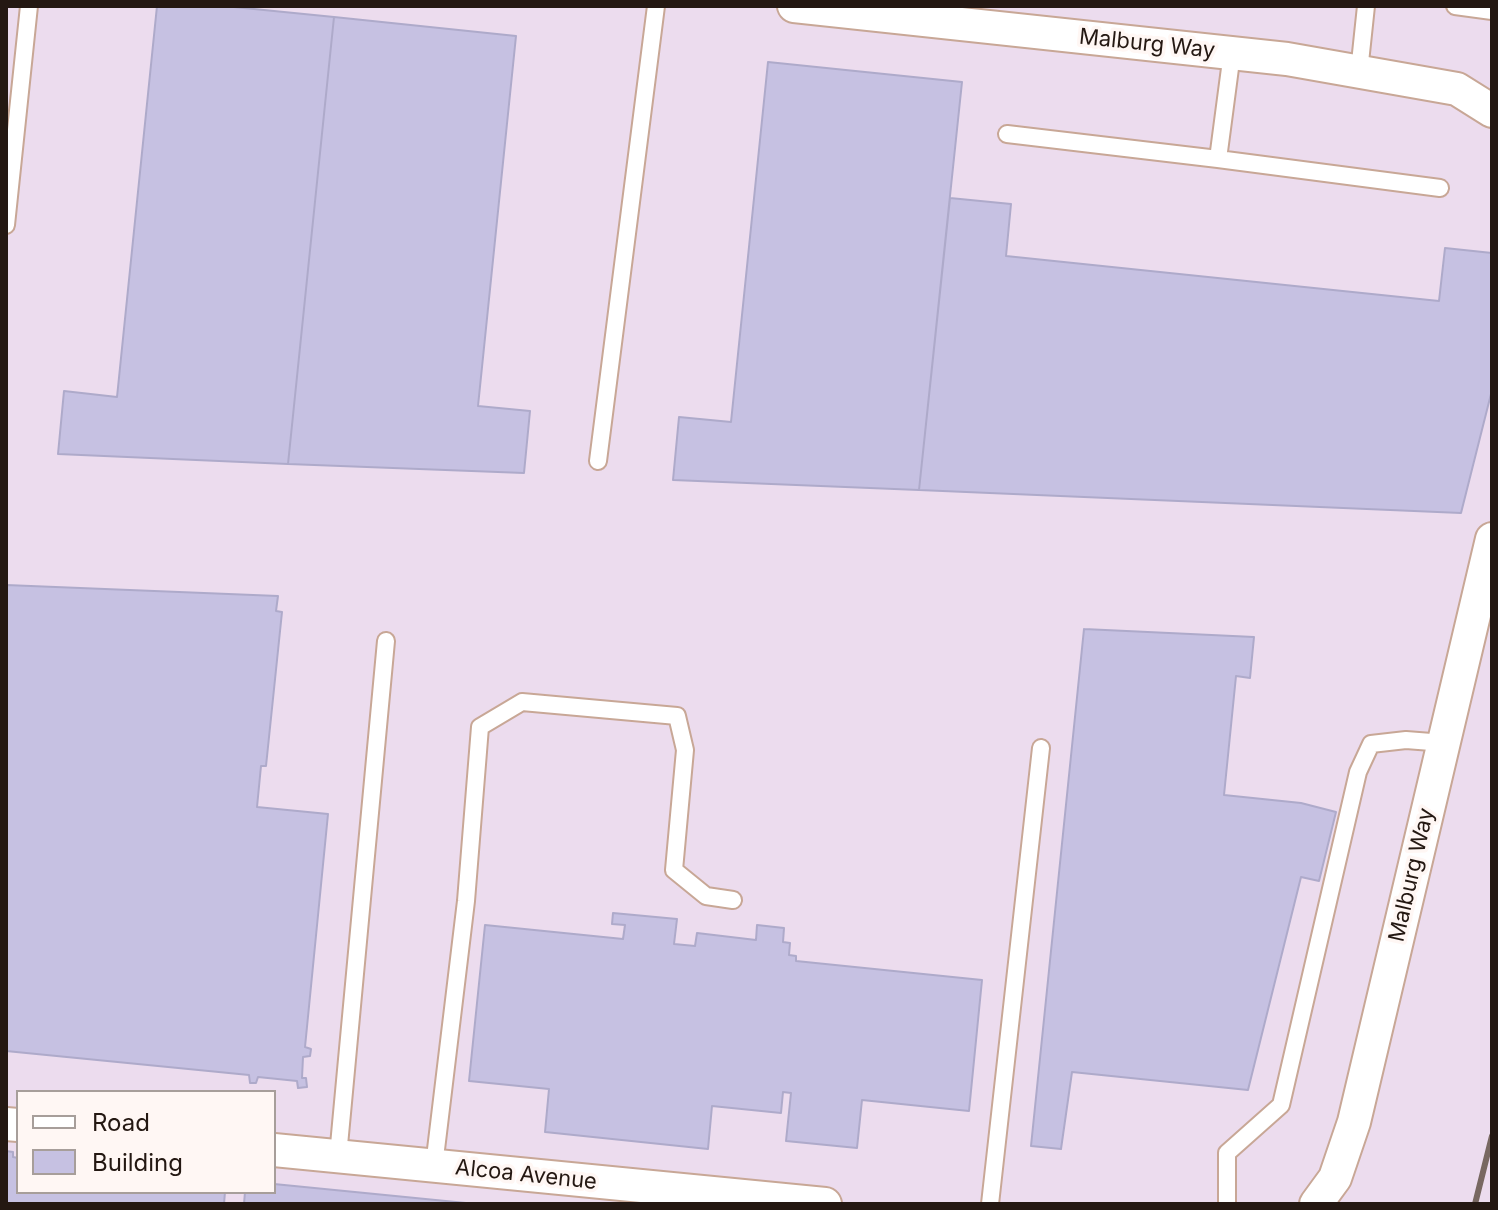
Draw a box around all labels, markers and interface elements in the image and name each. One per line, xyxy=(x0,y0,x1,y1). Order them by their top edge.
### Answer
street label: Malburg Way xyxy=(1078,24,1216,64)
street label: Malburg Way xyxy=(1384,805,1440,945)
legend xyxy=(16,1090,276,1194)
text: Road xyxy=(92,1108,150,1137)
text: Building xyxy=(92,1148,183,1177)
street label: Alcoa Avenue xyxy=(454,1154,598,1196)

